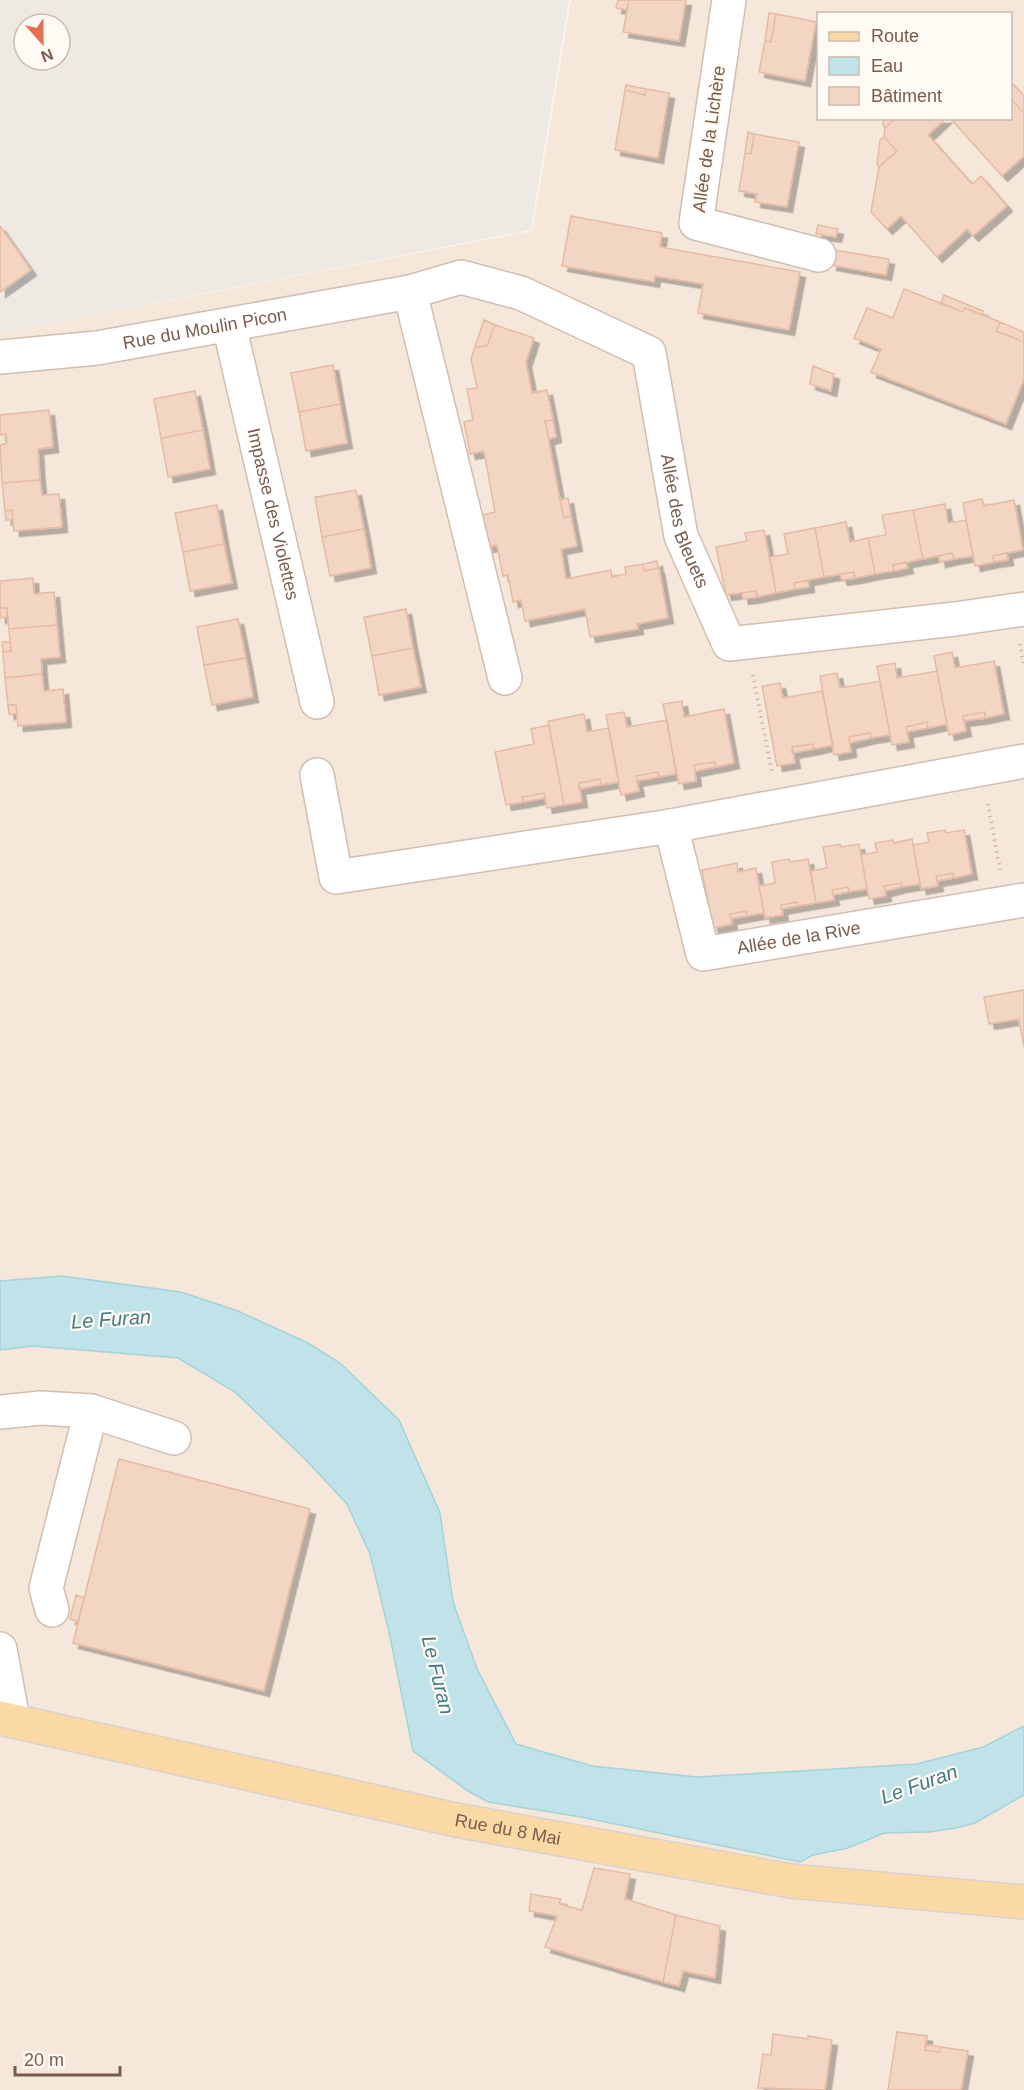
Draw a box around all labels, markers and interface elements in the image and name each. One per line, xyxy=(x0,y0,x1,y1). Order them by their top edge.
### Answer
north arrow xyxy=(12,12,72,72)
legend xyxy=(817,12,1012,120)
text: Route xyxy=(871,26,919,46)
text: N xyxy=(39,46,56,66)
text: Eau xyxy=(871,56,903,76)
street label: Allée de la Lichère xyxy=(689,64,729,214)
text: Bâtiment xyxy=(871,86,942,106)
street label: Rue du Moulin Picon xyxy=(121,304,288,353)
street label: Impasse des Violettes xyxy=(243,426,303,602)
street label: Allée des Bleuets xyxy=(657,452,713,591)
street label: Allée de la Rive xyxy=(735,918,862,958)
water label: Le Furan xyxy=(70,1305,152,1333)
water label: Le Furan xyxy=(418,1633,458,1717)
water label: Le Furan xyxy=(878,1760,960,1808)
street label: Rue du 8 Mai xyxy=(453,1810,562,1849)
scale bar xyxy=(15,2039,120,2077)
text: 20 m xyxy=(24,2050,64,2070)

